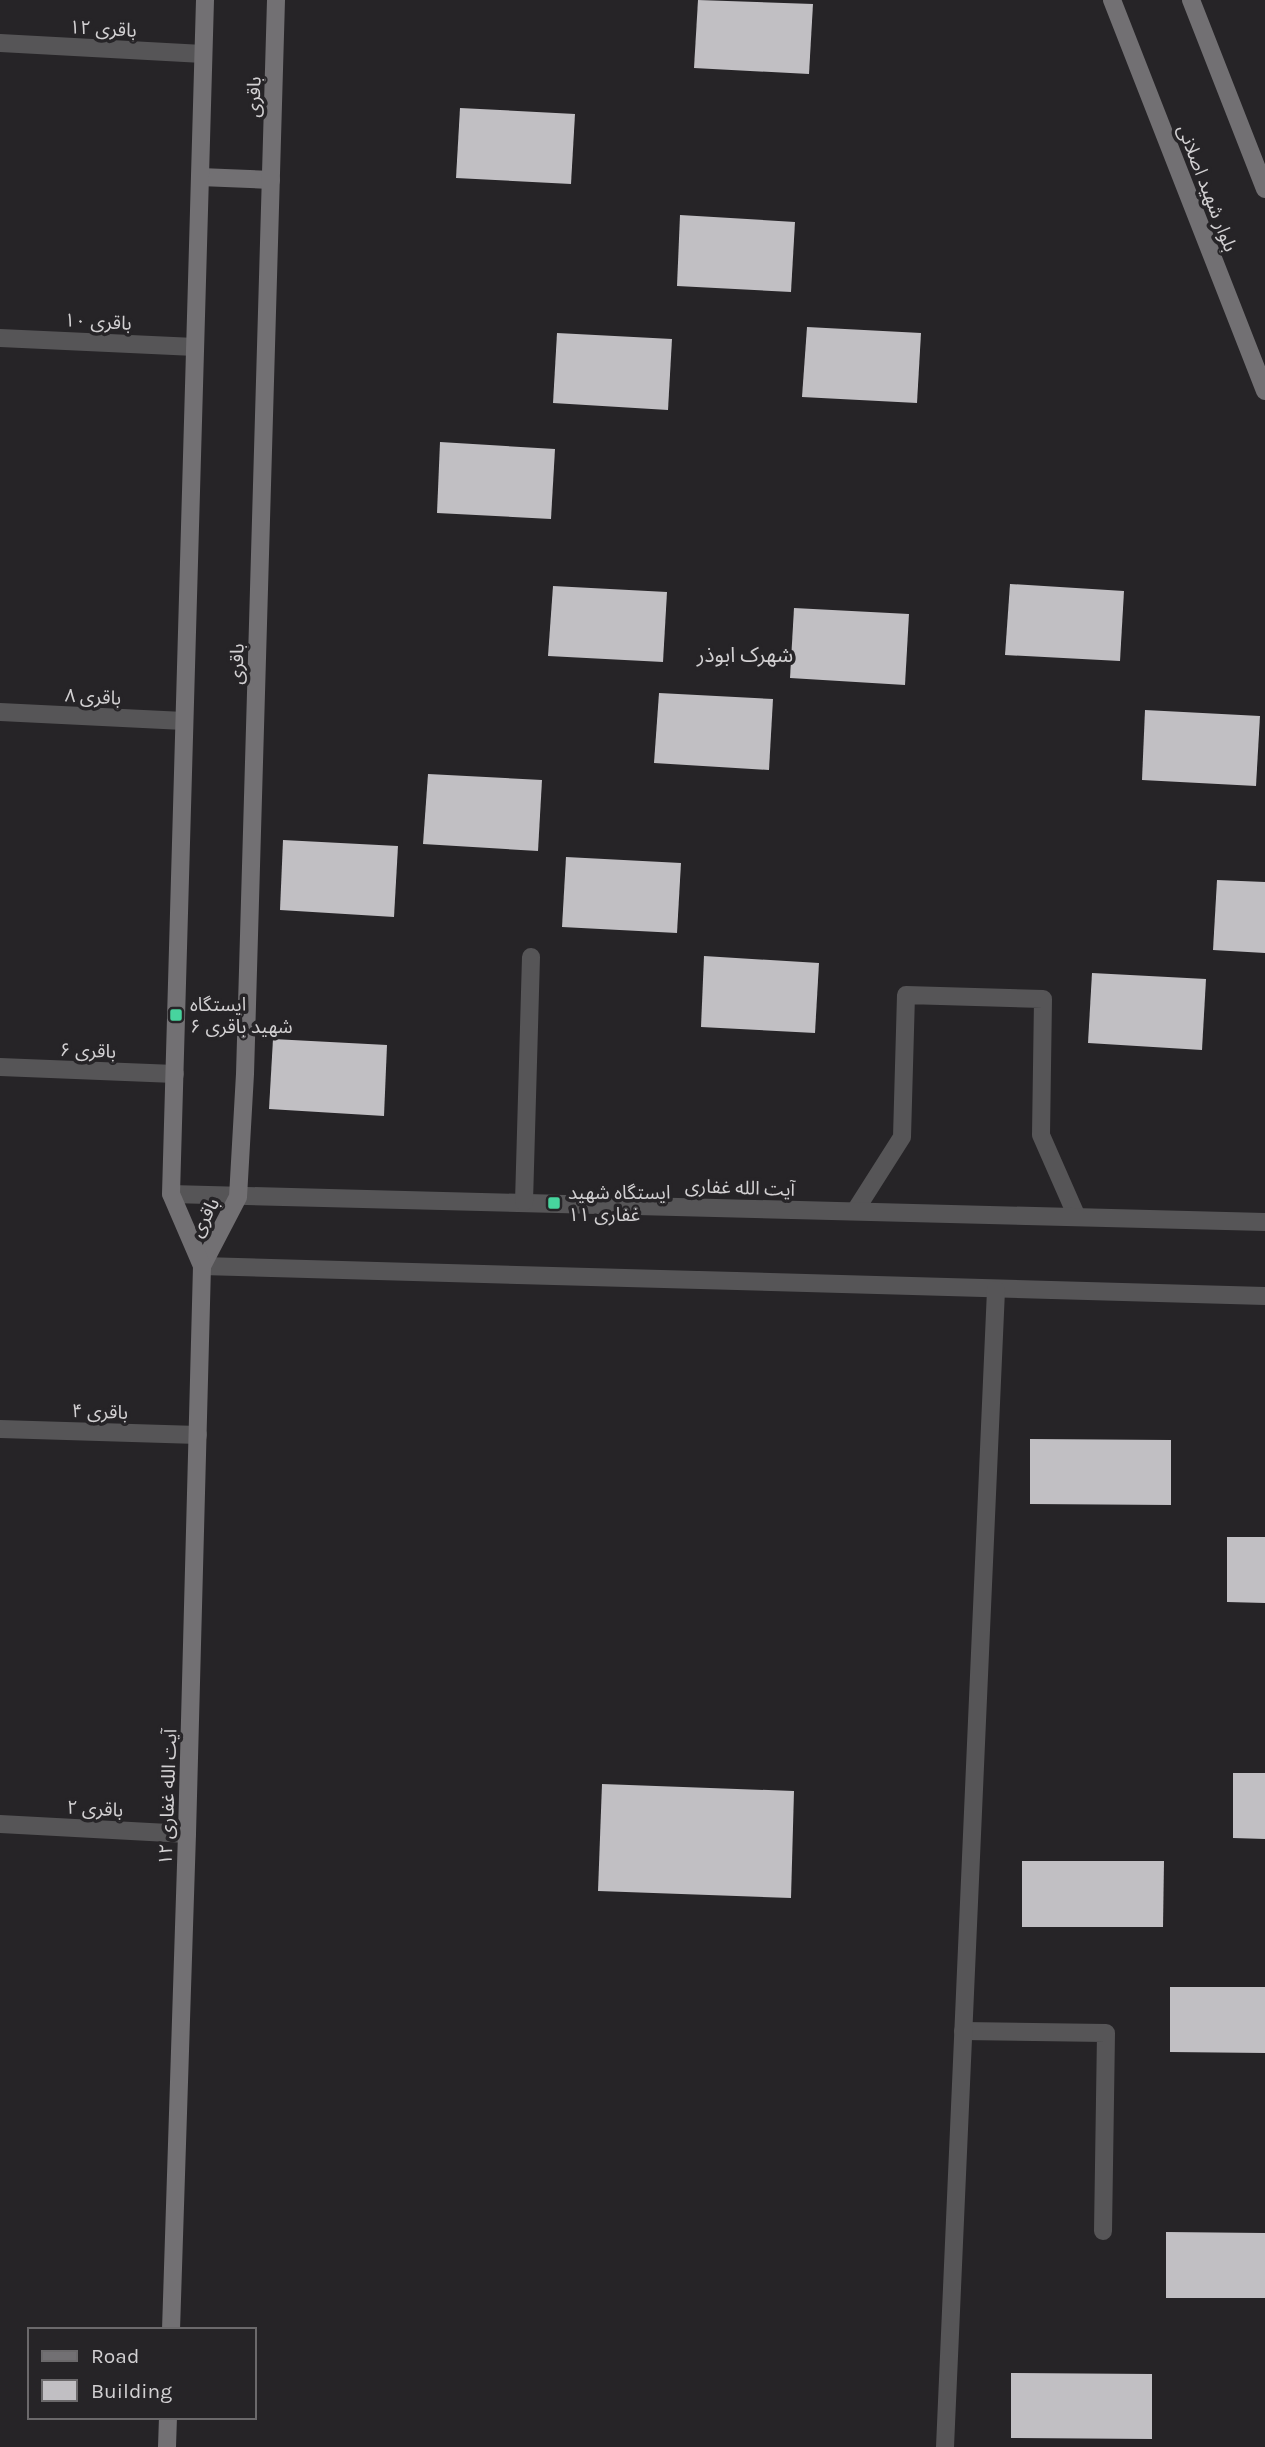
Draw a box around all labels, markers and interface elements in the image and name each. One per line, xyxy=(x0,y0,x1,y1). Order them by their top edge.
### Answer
street label: باقری ۱۲ xyxy=(69,16,137,42)
street label: باقری xyxy=(242,76,266,118)
street label: بلوار شهید اصلانی xyxy=(1173,122,1241,255)
street label: باقری ۱۰ xyxy=(64,309,132,335)
street label: باقری xyxy=(225,643,249,685)
district label: شهرک ابوذر xyxy=(696,643,793,667)
street label: باقری ۸ xyxy=(64,685,122,709)
place label: ایستگاه شهید باقری ۶ xyxy=(190,994,293,1038)
marker: ایستگاه شهید باقری ۶ xyxy=(168,1007,184,1023)
street label: باقری ۶ xyxy=(59,1039,117,1063)
street label: آیت الله غفاری xyxy=(684,1175,797,1201)
place label: ایستگاه شهید غفاری ۱۱ xyxy=(568,1182,671,1226)
street label: باقری xyxy=(186,1194,224,1241)
marker: ایستگاه شهید غفاری ۱۱ xyxy=(546,1195,562,1211)
street label: باقری ۴ xyxy=(71,1400,129,1424)
street label: آیت الله غفاری ۱۲ xyxy=(155,1727,181,1866)
street label: باقری ۲ xyxy=(66,1797,124,1821)
legend xyxy=(28,2328,256,2419)
text: Road xyxy=(91,2344,139,2368)
text: Building xyxy=(91,2379,172,2403)

